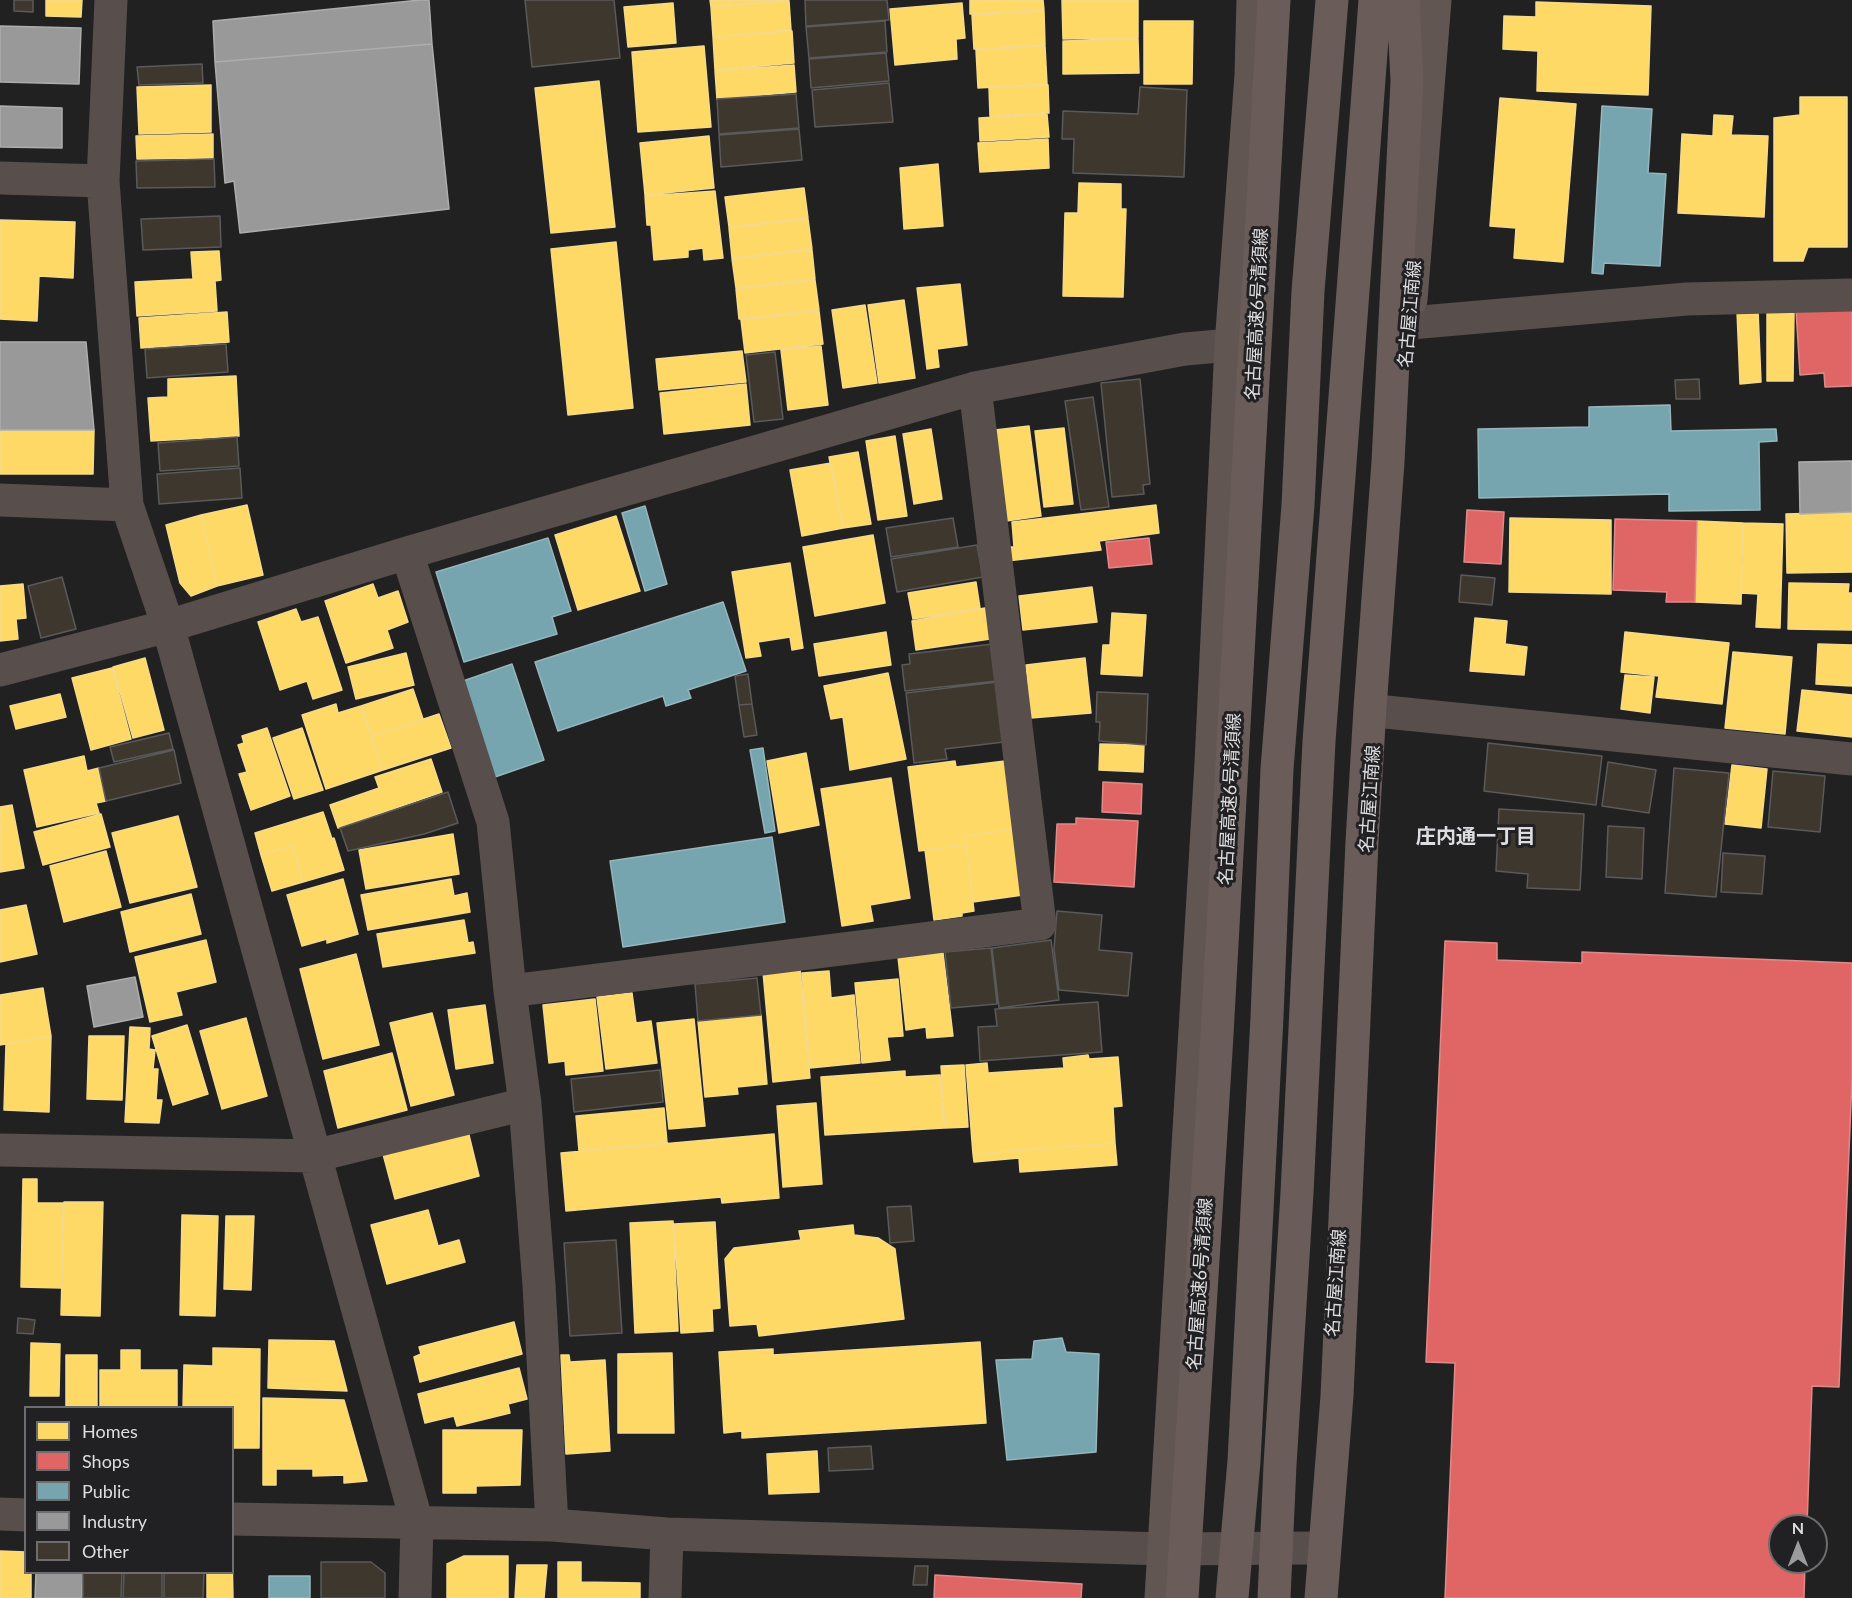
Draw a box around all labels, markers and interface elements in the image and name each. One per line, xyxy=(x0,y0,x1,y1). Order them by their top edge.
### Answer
street label: 名古屋高速6号清須線 xyxy=(1242,227,1272,401)
street label: 名古屋江南線 xyxy=(1395,259,1425,369)
street label: 名古屋高速6号清須線 xyxy=(1215,712,1245,886)
street label: 名古屋江南線 xyxy=(1355,744,1385,854)
district label: 庄内通一丁目 xyxy=(1416,825,1536,849)
street label: 名古屋高速6号清須線 xyxy=(1183,1197,1217,1371)
street label: 名古屋江南線 xyxy=(1321,1228,1351,1338)
legend xyxy=(24,1406,234,1574)
text: Homes xyxy=(82,1420,138,1442)
text: Shops xyxy=(82,1450,130,1472)
text: Public xyxy=(82,1480,130,1502)
text: Industry xyxy=(82,1510,147,1532)
north arrow xyxy=(1768,1514,1828,1574)
text: N xyxy=(1792,1518,1804,1537)
text: Other xyxy=(82,1540,129,1562)

